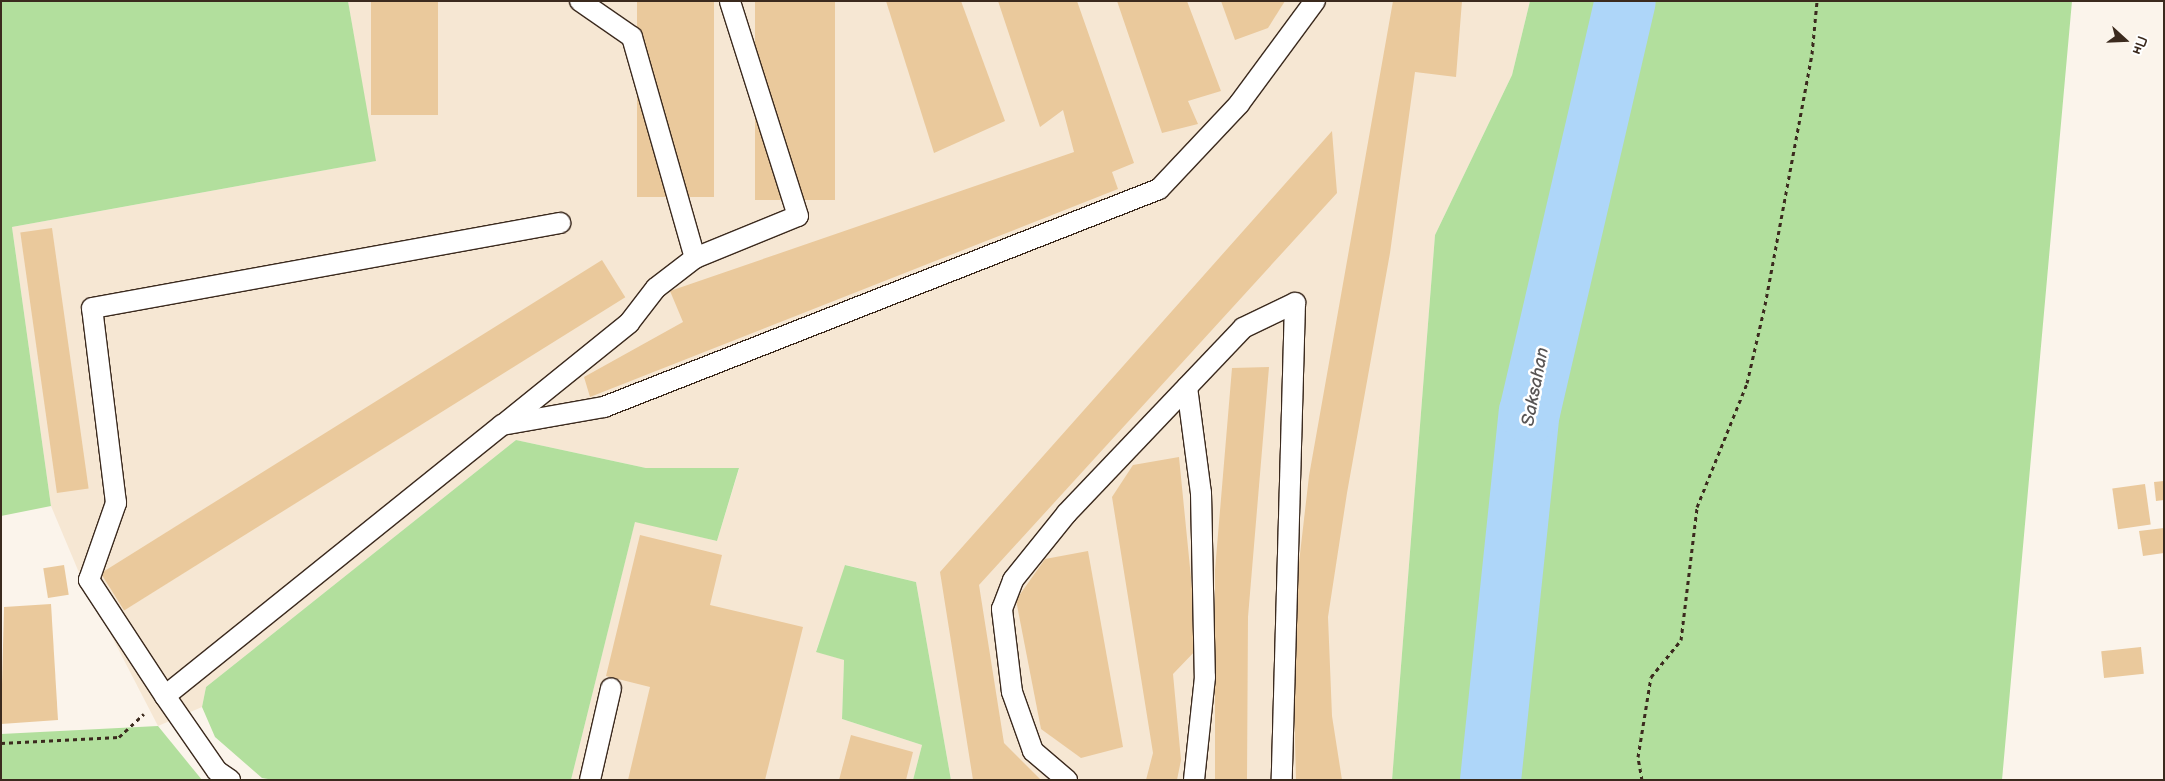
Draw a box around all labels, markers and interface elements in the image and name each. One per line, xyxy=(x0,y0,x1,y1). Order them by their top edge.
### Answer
north arrow xyxy=(2100,15,2150,65)
text: Пн xyxy=(2128,34,2151,57)
water label: Saksahan xyxy=(1518,346,1554,428)

